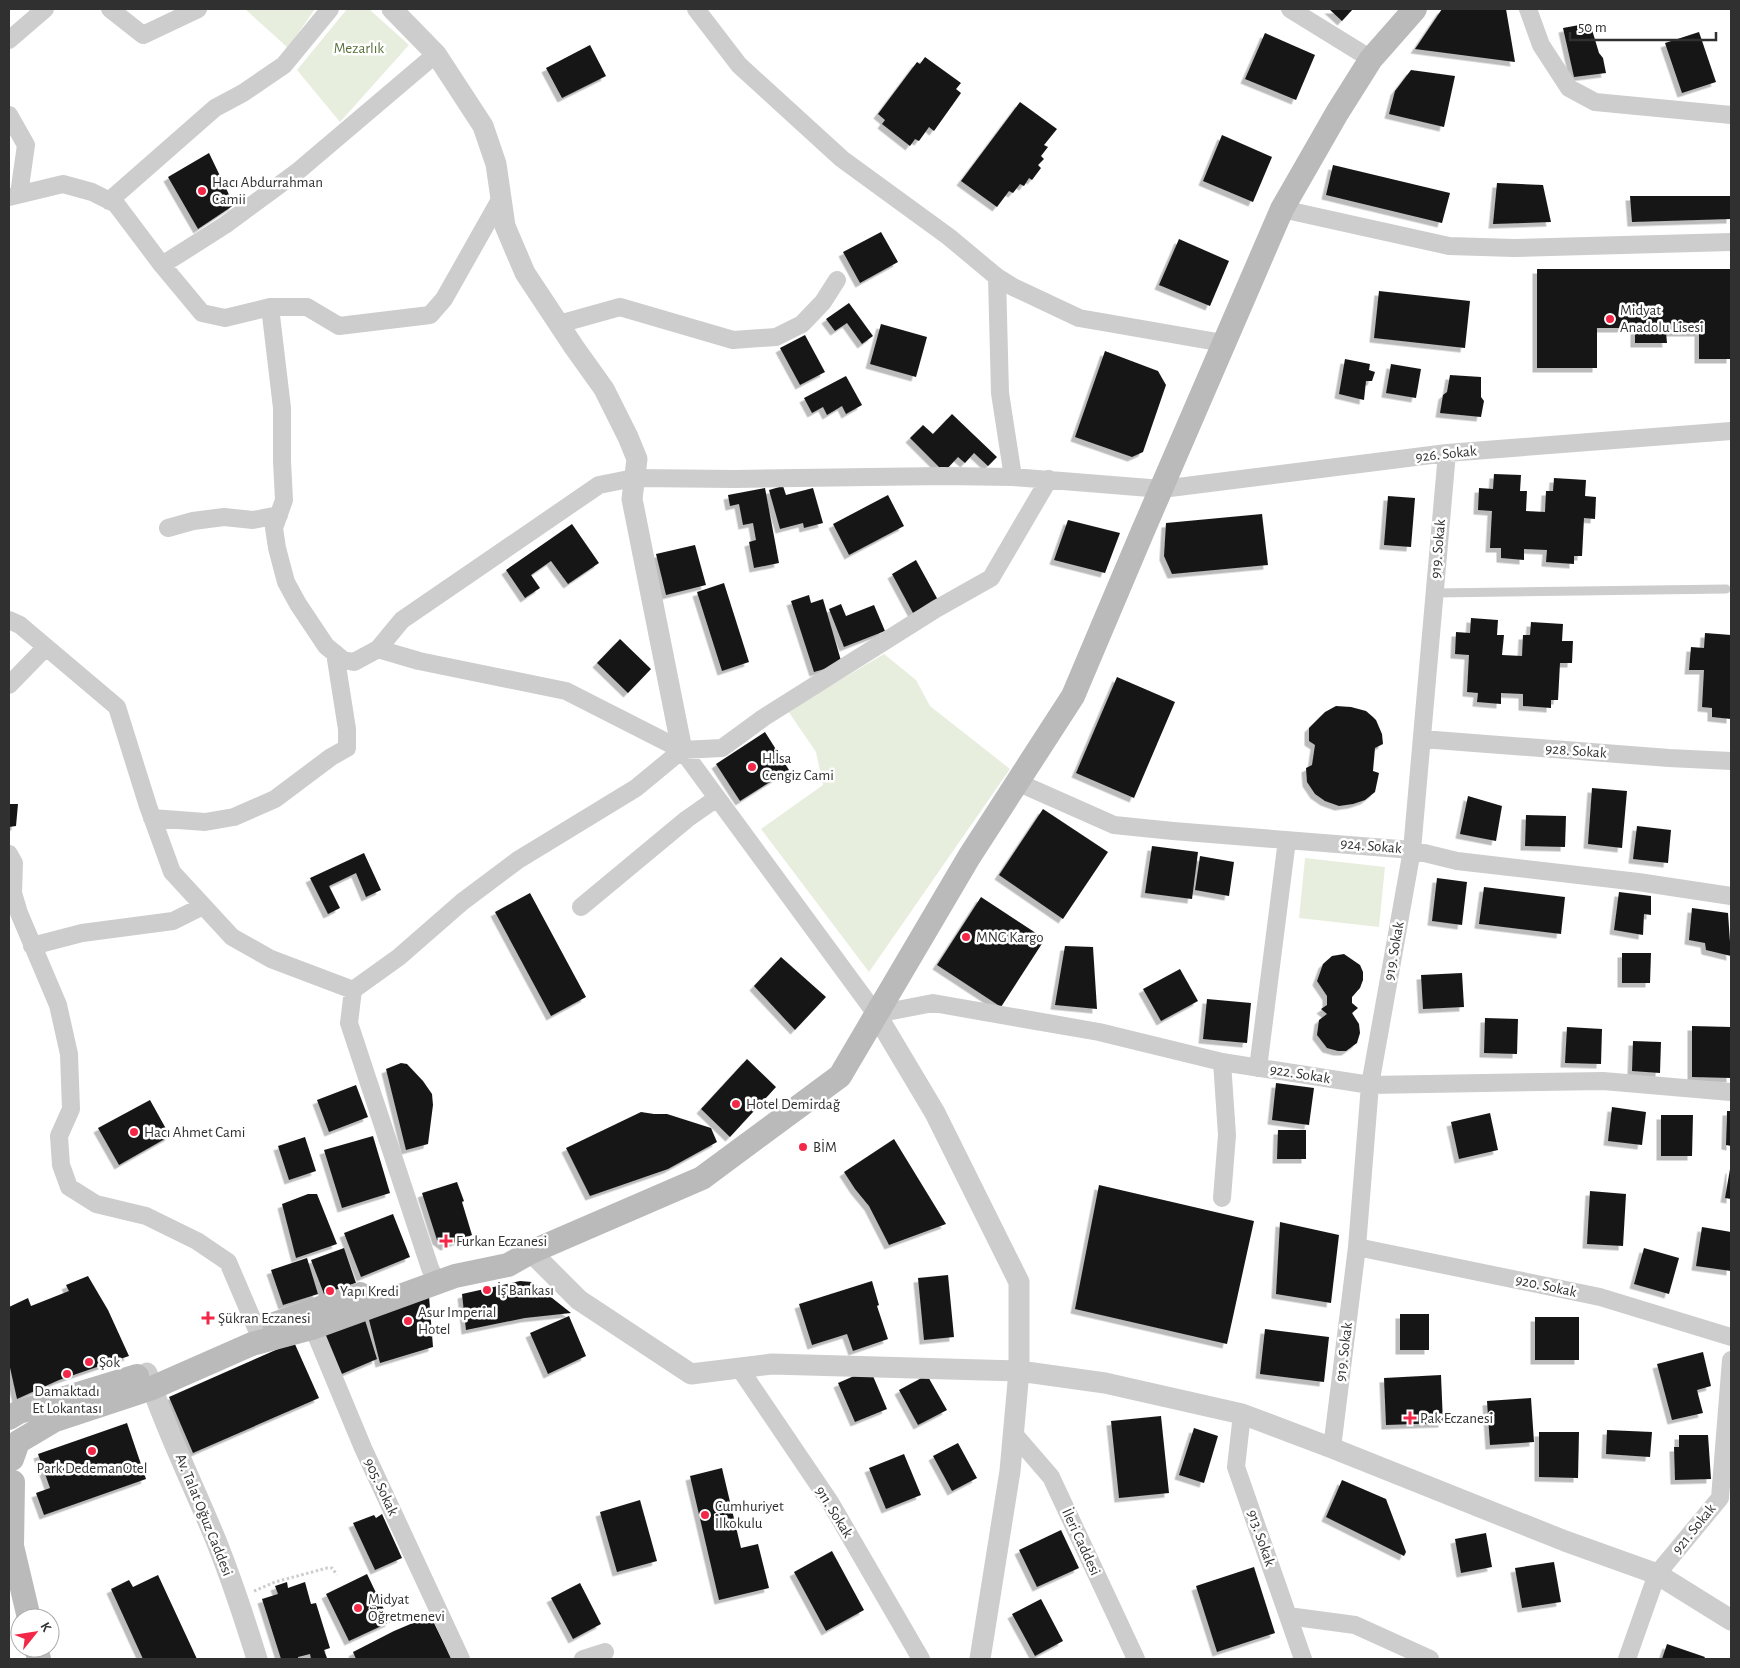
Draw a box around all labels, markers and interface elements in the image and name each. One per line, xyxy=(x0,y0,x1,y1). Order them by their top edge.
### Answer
scale bar xyxy=(1570,10,1716,42)
text: 50 m xyxy=(1578,20,1607,35)
park label: Mezarlık xyxy=(334,41,384,56)
place label: Hacı Abdurrahman Camii xyxy=(212,175,323,207)
marker: Hacı Abdurrahman Camii xyxy=(196,185,208,197)
place label: Midyat Anadolu Lisesi xyxy=(1620,303,1704,335)
marker: Midyat Anadolu Lisesi xyxy=(1604,313,1616,325)
street label: 926. Sokak xyxy=(1415,443,1477,465)
street label: 919. Sokak xyxy=(1428,518,1448,579)
street label: 928. Sokak xyxy=(1545,741,1607,761)
place label: H.İsa Cengiz Cami xyxy=(762,749,834,783)
marker: H.İsa Cengiz Cami xyxy=(746,761,758,773)
street label: 924. Sokak xyxy=(1340,836,1402,856)
street label: 919. Sokak xyxy=(1381,920,1407,982)
place label: MNG Kargo xyxy=(976,930,1044,945)
marker: MNG Kargo xyxy=(960,931,972,943)
street label: 922. Sokak xyxy=(1269,1062,1331,1086)
place label: Hotel Demirdağ xyxy=(746,1097,841,1112)
marker: Hotel Demirdağ xyxy=(730,1098,742,1110)
place label: Hacı Ahmet Cami xyxy=(144,1125,245,1140)
marker: Hacı Ahmet Cami xyxy=(128,1126,140,1138)
place label: BİM xyxy=(813,1138,837,1155)
marker: BİM xyxy=(797,1141,809,1153)
place label: Furkan Eczanesi xyxy=(456,1234,547,1249)
marker: Furkan Eczanesi xyxy=(440,1235,452,1247)
street label: 920. Sokak xyxy=(1514,1272,1578,1300)
place label: İş Bankası xyxy=(497,1281,554,1298)
place label: Yapı Kredi xyxy=(340,1284,399,1299)
marker: İş Bankası xyxy=(481,1284,493,1296)
marker: Yapı Kredi xyxy=(324,1285,336,1297)
place label: Asur Imperial Hotel xyxy=(418,1305,497,1337)
place label: Şükran Eczanesi xyxy=(218,1311,311,1326)
marker: Şükran Eczanesi xyxy=(202,1312,214,1324)
marker: Asur Imperial Hotel xyxy=(402,1315,414,1327)
street label: 919. Sokak xyxy=(1333,1321,1355,1383)
place label: Şok xyxy=(99,1355,120,1370)
marker: Şok xyxy=(83,1356,95,1368)
marker: Damaktadı Et Lokantası xyxy=(61,1368,73,1380)
place label: Damaktadı Et Lokantası xyxy=(32,1384,102,1416)
place label: Pak Eczanesi xyxy=(1420,1411,1493,1426)
marker: Pak Eczanesi xyxy=(1404,1412,1416,1424)
marker: Park DedemanOtel xyxy=(86,1445,98,1457)
street label: Av. Talat Oğuz Caddesi xyxy=(173,1452,235,1578)
street label: 905. Sokak xyxy=(361,1456,401,1518)
place label: Park DedemanOtel xyxy=(37,1461,147,1476)
street label: 911. Sokak xyxy=(812,1484,856,1541)
place label: Cumhuriyet İlkokulu xyxy=(715,1499,784,1531)
street label: 921. Sokak xyxy=(1669,1501,1719,1557)
street label: İleri Caddesi xyxy=(1059,1505,1105,1578)
street label: 913. Sokak xyxy=(1244,1508,1278,1568)
marker: Cumhuriyet İlkokulu xyxy=(699,1509,711,1521)
place label: Midyat Öğretmenevi xyxy=(368,1592,445,1624)
marker: Midyat Öğretmenevi xyxy=(352,1602,364,1614)
north arrow xyxy=(10,1608,60,1658)
text: K xyxy=(37,1620,54,1635)

